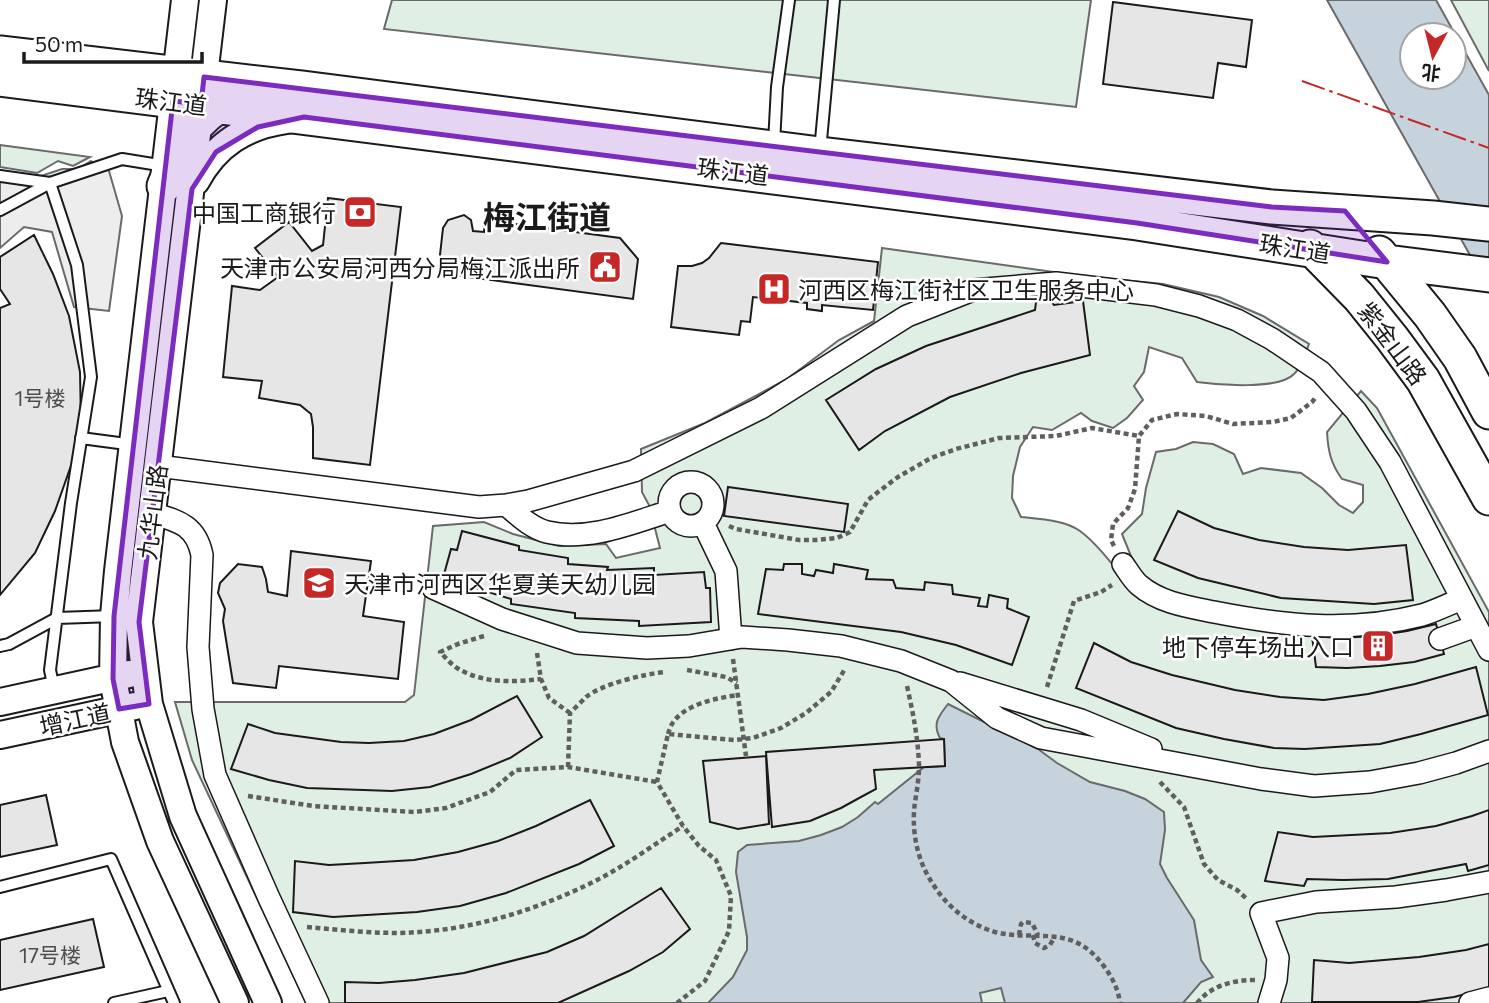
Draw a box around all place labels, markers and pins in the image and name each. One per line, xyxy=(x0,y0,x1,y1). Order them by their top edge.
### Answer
bank icon: 中国工商银行 xyxy=(341,193,379,231)
place label: 中国工商银行 xyxy=(192,198,336,227)
public building icon: 天津市公安局河西分局梅江派出所 xyxy=(586,248,624,286)
place label: 天津市公安局河西分局梅江派出所 xyxy=(220,253,580,282)
hospital icon: 河西区梅江街社区卫生服务中心 xyxy=(755,270,793,308)
place label: 河西区梅江街社区卫生服务中心 xyxy=(798,275,1134,304)
school or university icon: 天津市河西区华夏美天幼儿园 xyxy=(300,564,338,602)
place label: 天津市河西区华夏美天幼儿园 xyxy=(344,569,656,598)
building icon: 地下停车场出入口 xyxy=(1359,627,1397,665)
place label: 地下停车场出入口 xyxy=(1162,632,1354,661)

